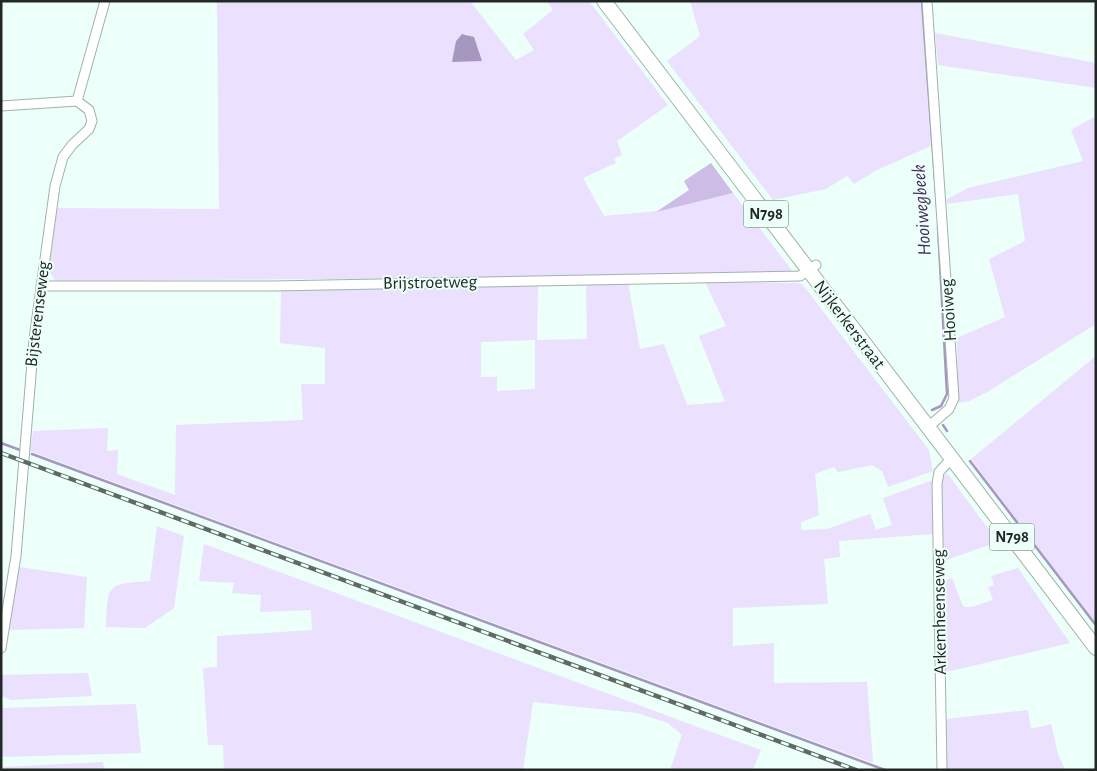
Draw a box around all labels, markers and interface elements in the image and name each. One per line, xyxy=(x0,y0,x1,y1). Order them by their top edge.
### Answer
water label: Hooiwegbeek xyxy=(909,163,935,256)
road number: N798 xyxy=(744,200,788,228)
street label: Bijsterenseweg xyxy=(23,260,53,368)
street label: Brijstroetweg xyxy=(383,273,478,293)
street label: Nijkerkerstraat xyxy=(810,277,888,373)
street label: Hooiweg xyxy=(938,278,960,342)
road number: N798 xyxy=(990,524,1034,550)
street label: Arkemheenseweg xyxy=(930,549,950,675)

